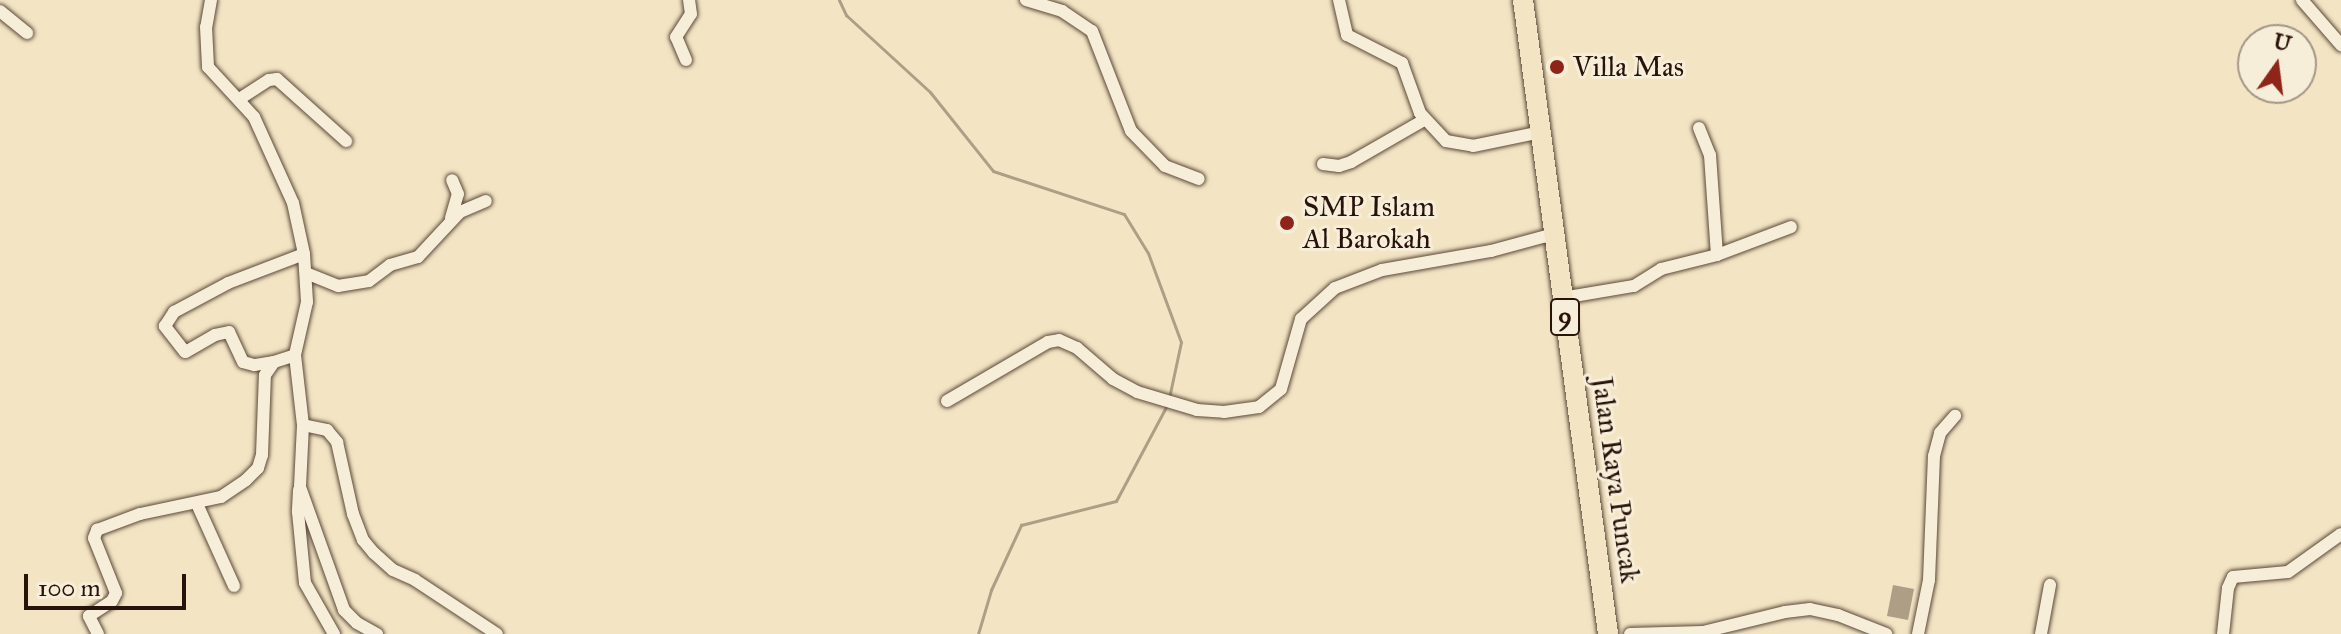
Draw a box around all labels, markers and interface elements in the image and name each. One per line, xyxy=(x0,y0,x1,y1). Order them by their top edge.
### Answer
north arrow xyxy=(2237,24,2317,104)
text: U xyxy=(2271,27,2294,57)
place label: Villa Mas xyxy=(1573,50,1684,84)
marker: Villa Mas xyxy=(1548,58,1566,76)
place label: SMP Islam Al Barokah xyxy=(1303,190,1435,256)
marker: SMP Islam Al Barokah xyxy=(1278,214,1296,232)
road number: 9 xyxy=(1549,295,1581,339)
street label: Jalan Raya Puncak xyxy=(1585,375,1647,585)
scale bar xyxy=(28,558,190,608)
text: 100 m xyxy=(38,573,101,603)

